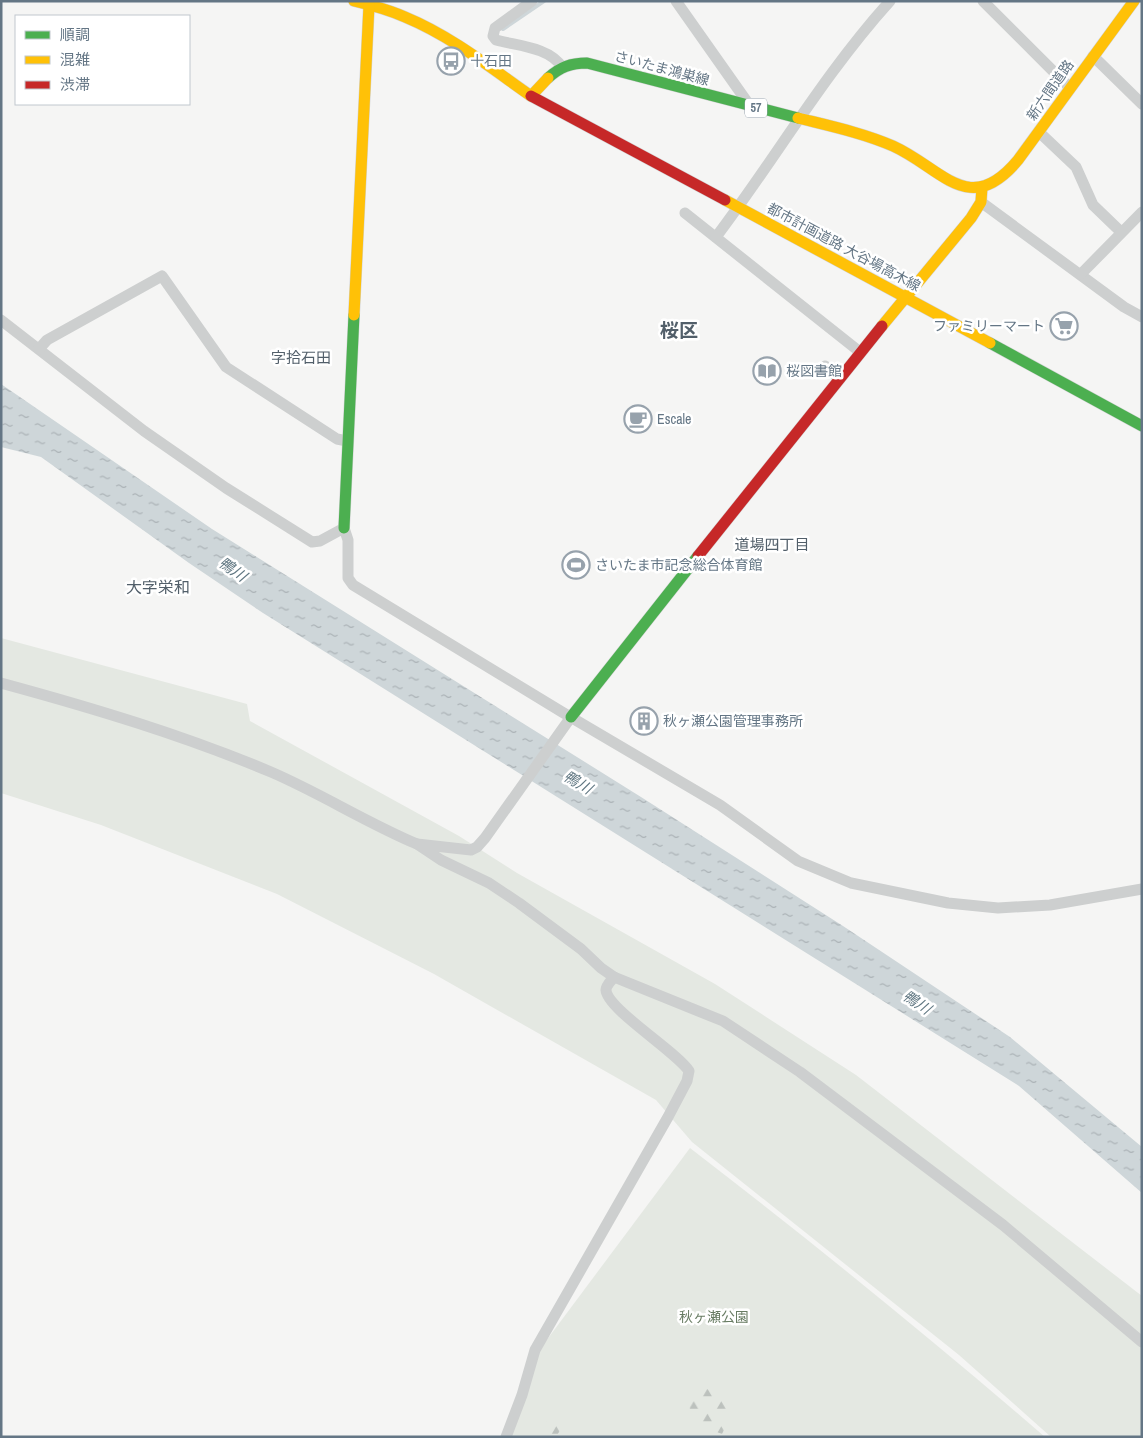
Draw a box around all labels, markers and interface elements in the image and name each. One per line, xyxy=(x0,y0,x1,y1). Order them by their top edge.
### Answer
legend xyxy=(15,15,190,105)
text: 順調 xyxy=(60,24,90,45)
bus stop icon: 十石田 xyxy=(436,46,466,76)
street label: さいたま鴻巣線 xyxy=(613,47,711,89)
text: 混雑 xyxy=(60,49,90,70)
place label: 十石田 xyxy=(470,52,512,70)
street label: 新六間道路 xyxy=(1023,56,1077,124)
text: 渋滞 xyxy=(60,74,90,95)
road number: 57 xyxy=(745,99,767,118)
street label: 都市計画道路 大谷場高木線 xyxy=(764,199,924,295)
supermarket icon: ファミリーマート xyxy=(1049,311,1079,341)
district label: 桜区 xyxy=(660,317,698,343)
place label: ファミリーマート xyxy=(933,317,1045,335)
district label: 字拾石田 xyxy=(271,347,331,368)
library icon: 桜図書館 xyxy=(752,356,782,386)
place label: 桜図書館 xyxy=(786,362,842,380)
cafe icon: Escale xyxy=(623,404,653,434)
place label: Escale xyxy=(657,410,691,428)
district label: 道場四丁目 xyxy=(734,534,810,555)
sports icon: さいたま市記念総合体育館 xyxy=(561,550,591,580)
water label: 鴨川 xyxy=(215,552,253,587)
place label: さいたま市記念総合体育館 xyxy=(595,556,763,574)
district label: 大字栄和 xyxy=(126,576,190,598)
building icon: 秋ヶ瀬公園管理事務所 xyxy=(629,706,659,736)
place label: 秋ヶ瀬公園管理事務所 xyxy=(663,712,803,730)
water label: 鴨川 xyxy=(560,765,598,800)
water label: 鴨川 xyxy=(899,985,937,1020)
park label: 秋ヶ瀬公園 xyxy=(679,1308,749,1326)

